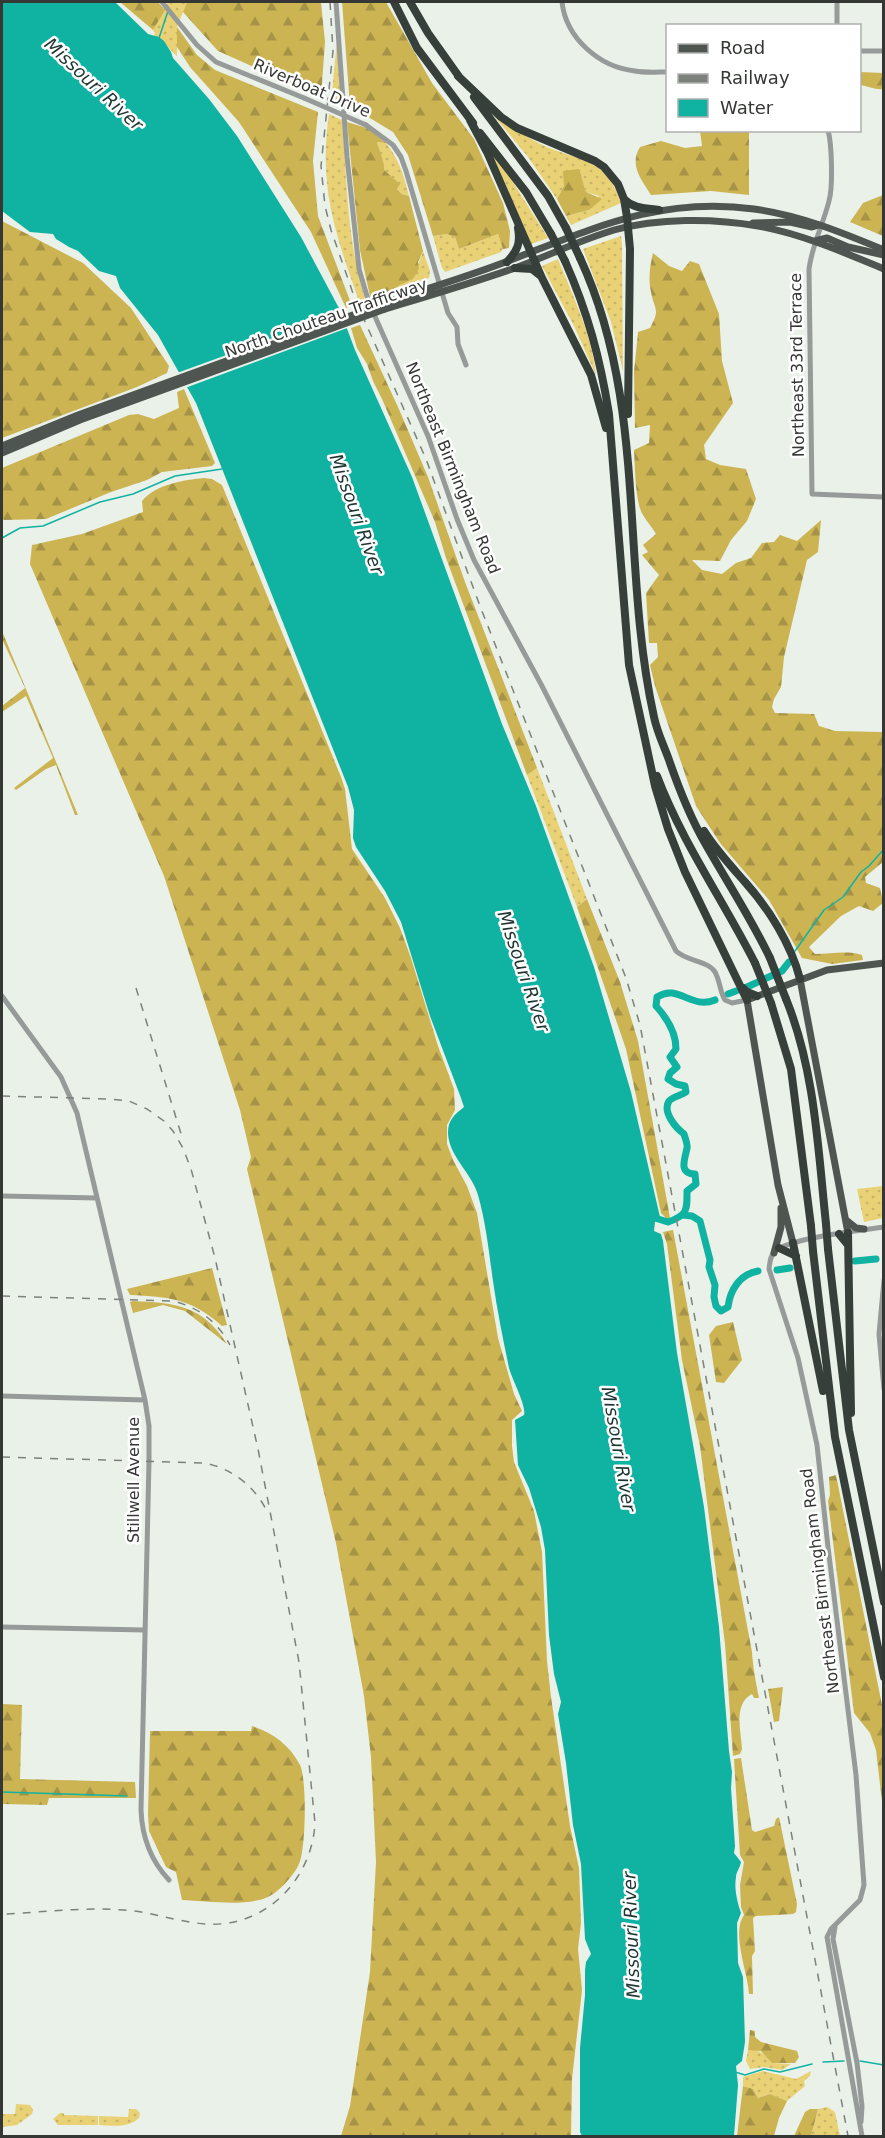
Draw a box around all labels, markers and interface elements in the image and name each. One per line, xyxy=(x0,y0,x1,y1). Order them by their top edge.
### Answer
legend xyxy=(666,24,861,132)
water label: Missouri River xyxy=(41,33,149,136)
text: Road xyxy=(720,37,765,58)
street label: Riverboat Drive xyxy=(251,55,373,121)
text: Railway xyxy=(720,67,790,88)
text: Water xyxy=(720,97,774,118)
street label: Northeast 33rd Terrace xyxy=(786,273,808,457)
street label: North Chouteau Trafficway xyxy=(222,274,430,362)
street label: Northeast Birmingham Road xyxy=(402,359,504,577)
water label: Missouri River xyxy=(326,451,389,579)
water label: Missouri River xyxy=(493,908,555,1036)
water label: Missouri River xyxy=(598,1385,641,1515)
street label: Stillwell Avenue xyxy=(124,1417,143,1543)
street label: Northeast Birmingham Road xyxy=(797,1467,843,1695)
water label: Missouri River xyxy=(618,1870,644,1999)

